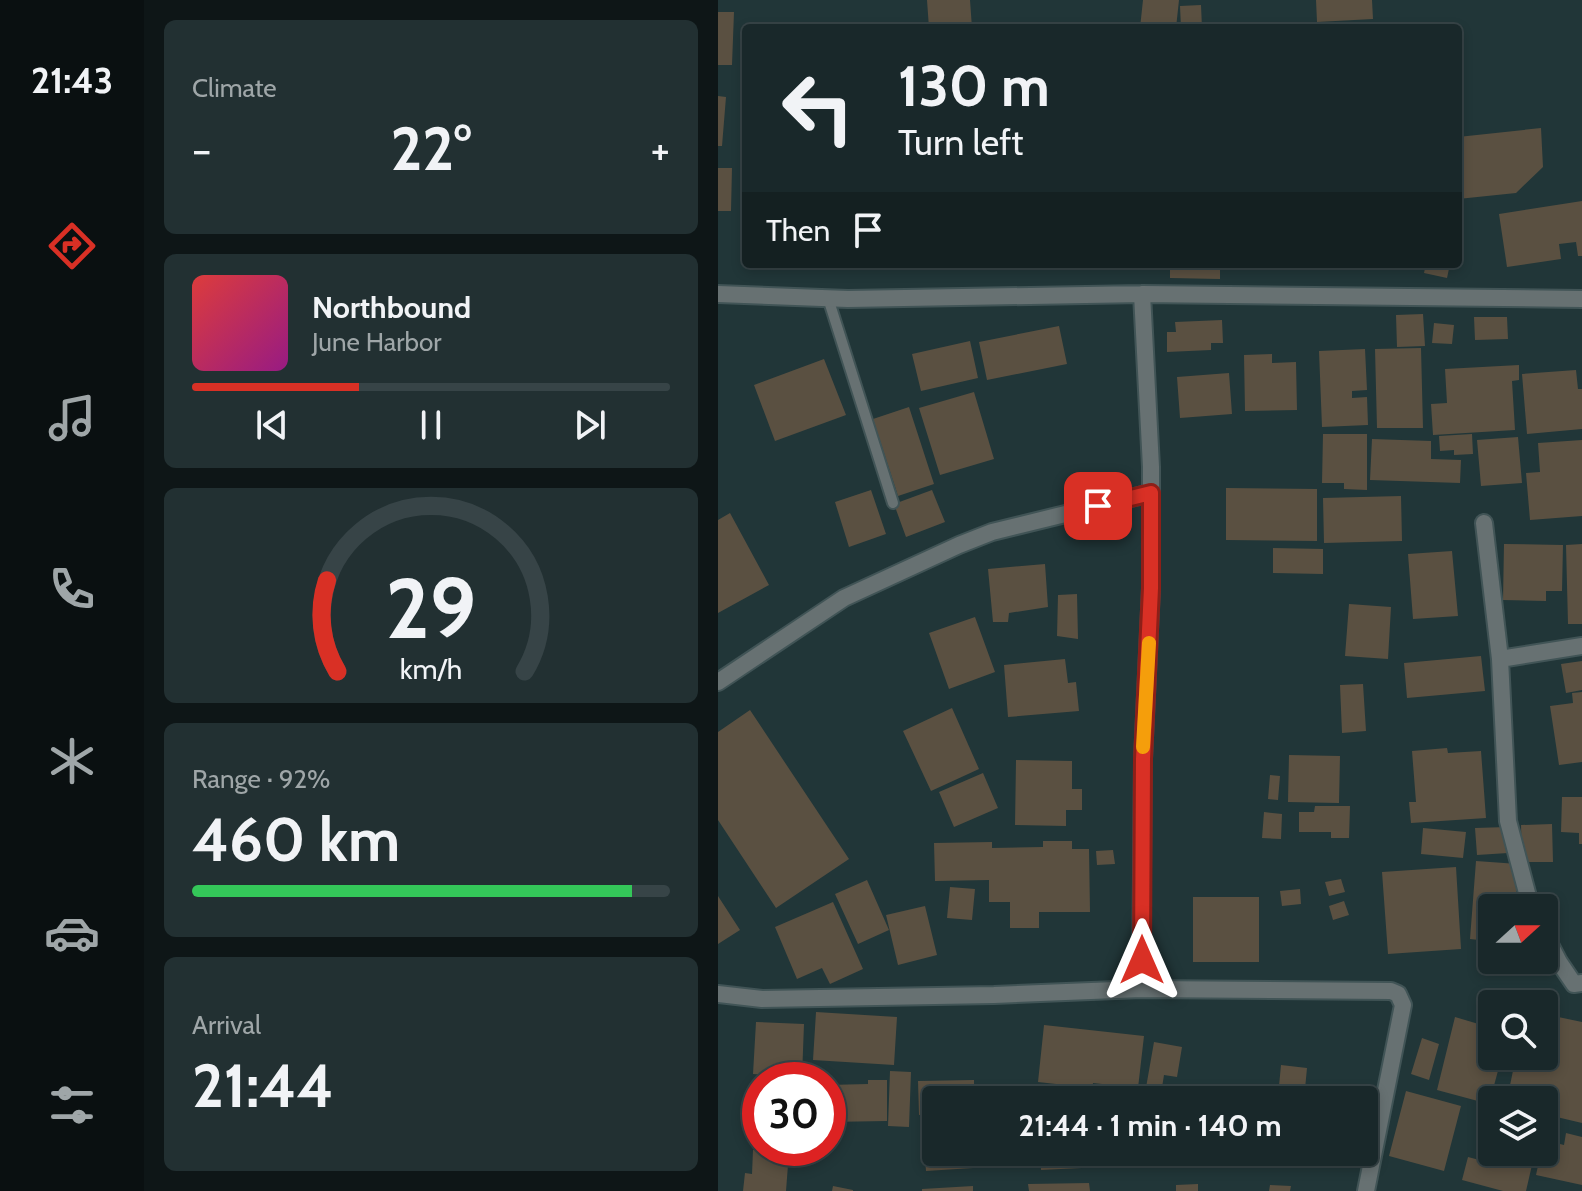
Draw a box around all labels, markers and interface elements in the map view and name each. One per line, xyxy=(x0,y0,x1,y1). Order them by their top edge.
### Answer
text: 130 m xyxy=(898,52,1050,120)
icon: left xyxy=(766,56,870,160)
text: 21:43 xyxy=(31,58,113,102)
text: Climate xyxy=(192,72,277,104)
text: 22° xyxy=(391,112,471,185)
text: Turn left xyxy=(898,120,1023,164)
text: − xyxy=(192,123,211,176)
text: + xyxy=(651,123,670,176)
icon: arrive xyxy=(846,208,890,252)
text: Then xyxy=(766,212,830,249)
icon: directions xyxy=(44,218,100,274)
text: Northbound xyxy=(312,289,471,326)
text: June Harbor xyxy=(312,326,441,358)
icon: music xyxy=(44,390,100,446)
icon: previous xyxy=(250,403,294,447)
icon: pause xyxy=(409,403,453,447)
icon: next xyxy=(568,403,612,447)
pin xyxy=(1064,472,1132,540)
icon: arrive xyxy=(1076,484,1120,528)
text: 29 xyxy=(386,557,476,658)
icon: phone xyxy=(44,561,100,617)
text: km/h xyxy=(400,651,462,686)
icon: climate xyxy=(44,733,100,789)
text: Range · 92% xyxy=(192,763,330,795)
text: 460 km xyxy=(192,803,400,876)
north arrow xyxy=(1478,894,1558,974)
map controls xyxy=(1478,894,1558,1166)
icon: car xyxy=(44,905,100,961)
position arrow xyxy=(1100,918,1184,1002)
button: search xyxy=(1478,990,1558,1070)
text: Arrival xyxy=(192,1009,261,1041)
text: 21:44 xyxy=(192,1049,334,1122)
speed limit sign: 30 xyxy=(742,1062,846,1166)
icon: filters xyxy=(44,1077,100,1133)
button: layers xyxy=(1478,1086,1558,1166)
text: 21:44 · 1 min · 140 m xyxy=(1018,1107,1282,1144)

